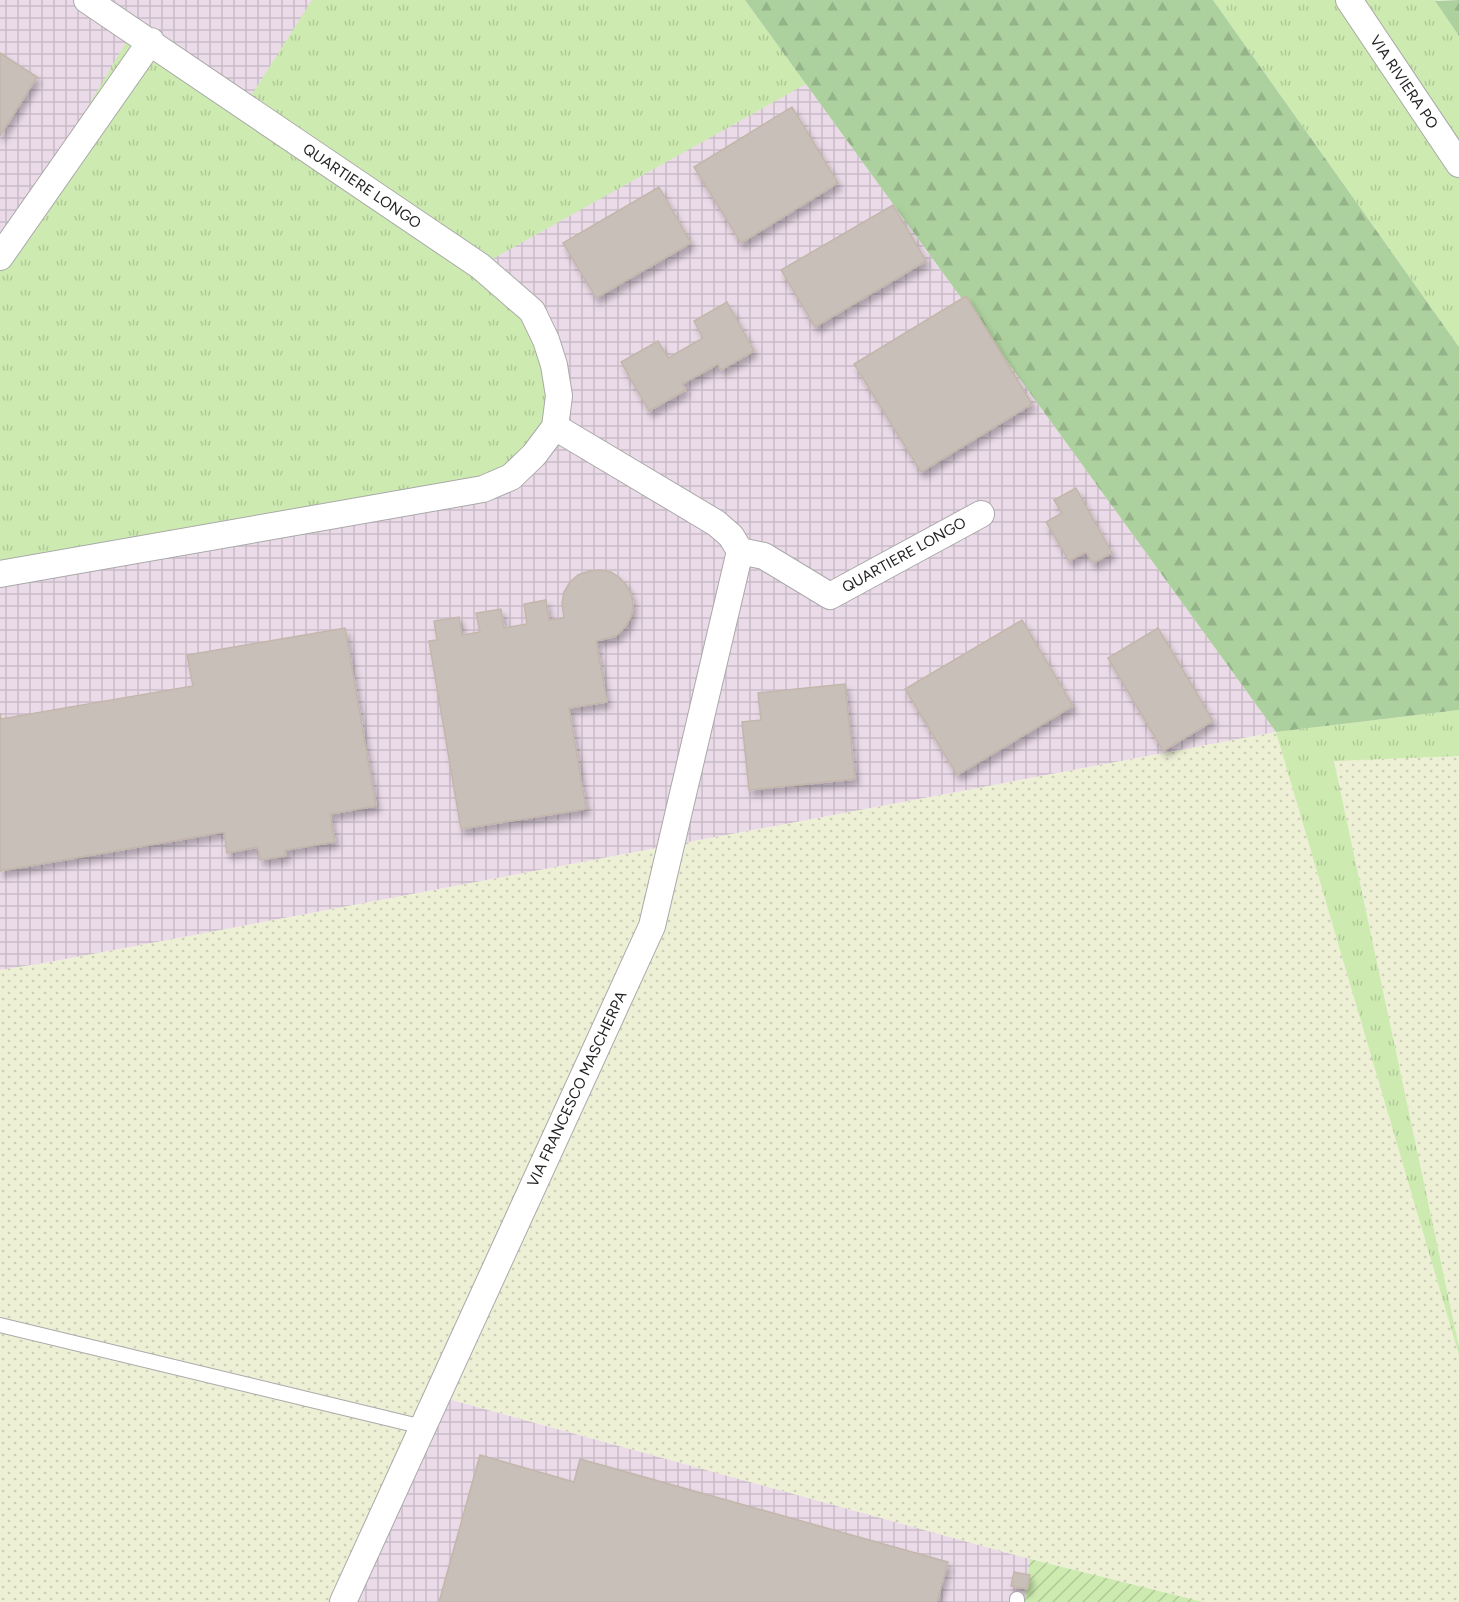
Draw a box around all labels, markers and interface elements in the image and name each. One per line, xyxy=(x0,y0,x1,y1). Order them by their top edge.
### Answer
street label: VIA RIVIERA PO xyxy=(1366,32,1442,132)
street label: QUARTIERE LONGO xyxy=(299,140,425,232)
street label: QUARTIERE LONGO xyxy=(839,513,969,597)
street label: VIA FRANCESCO MASCHERPA xyxy=(524,988,630,1190)

